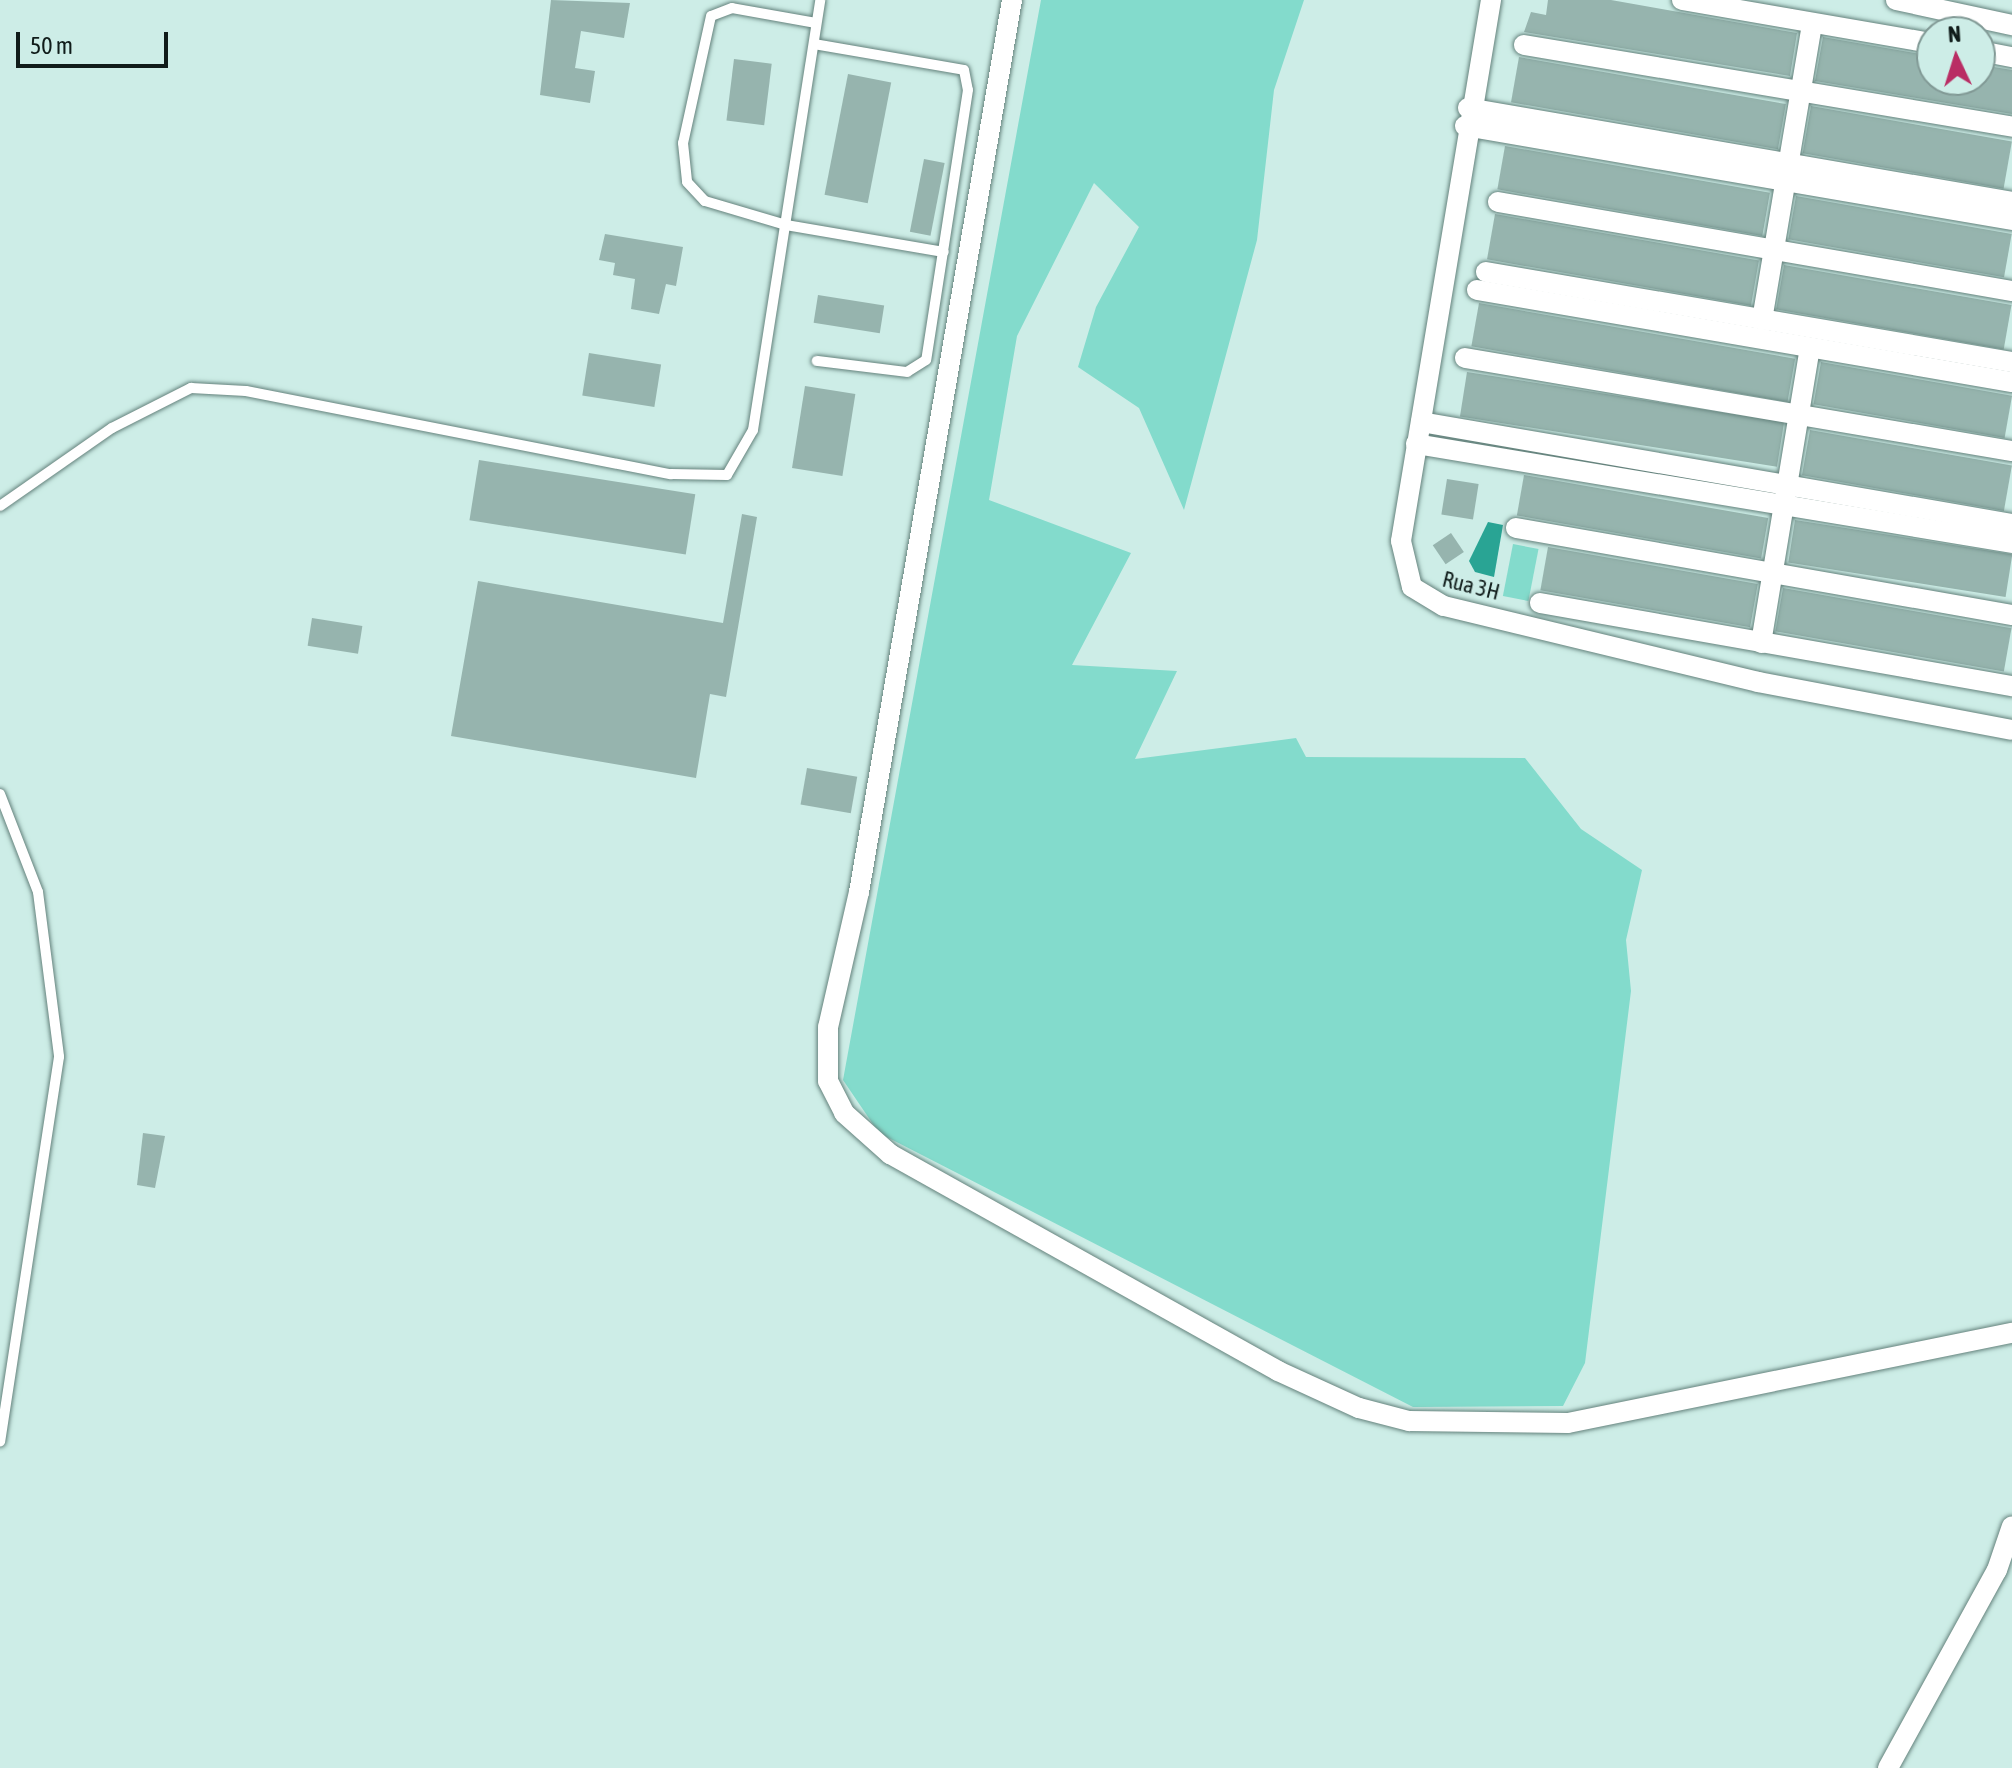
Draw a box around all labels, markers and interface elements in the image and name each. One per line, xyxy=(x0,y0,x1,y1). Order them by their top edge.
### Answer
scale bar xyxy=(20,16,172,66)
north arrow xyxy=(1916,16,1996,96)
text: N xyxy=(1947,21,1962,47)
text: 50 m xyxy=(30,32,73,59)
street label: Rua 3H xyxy=(1440,566,1502,606)

